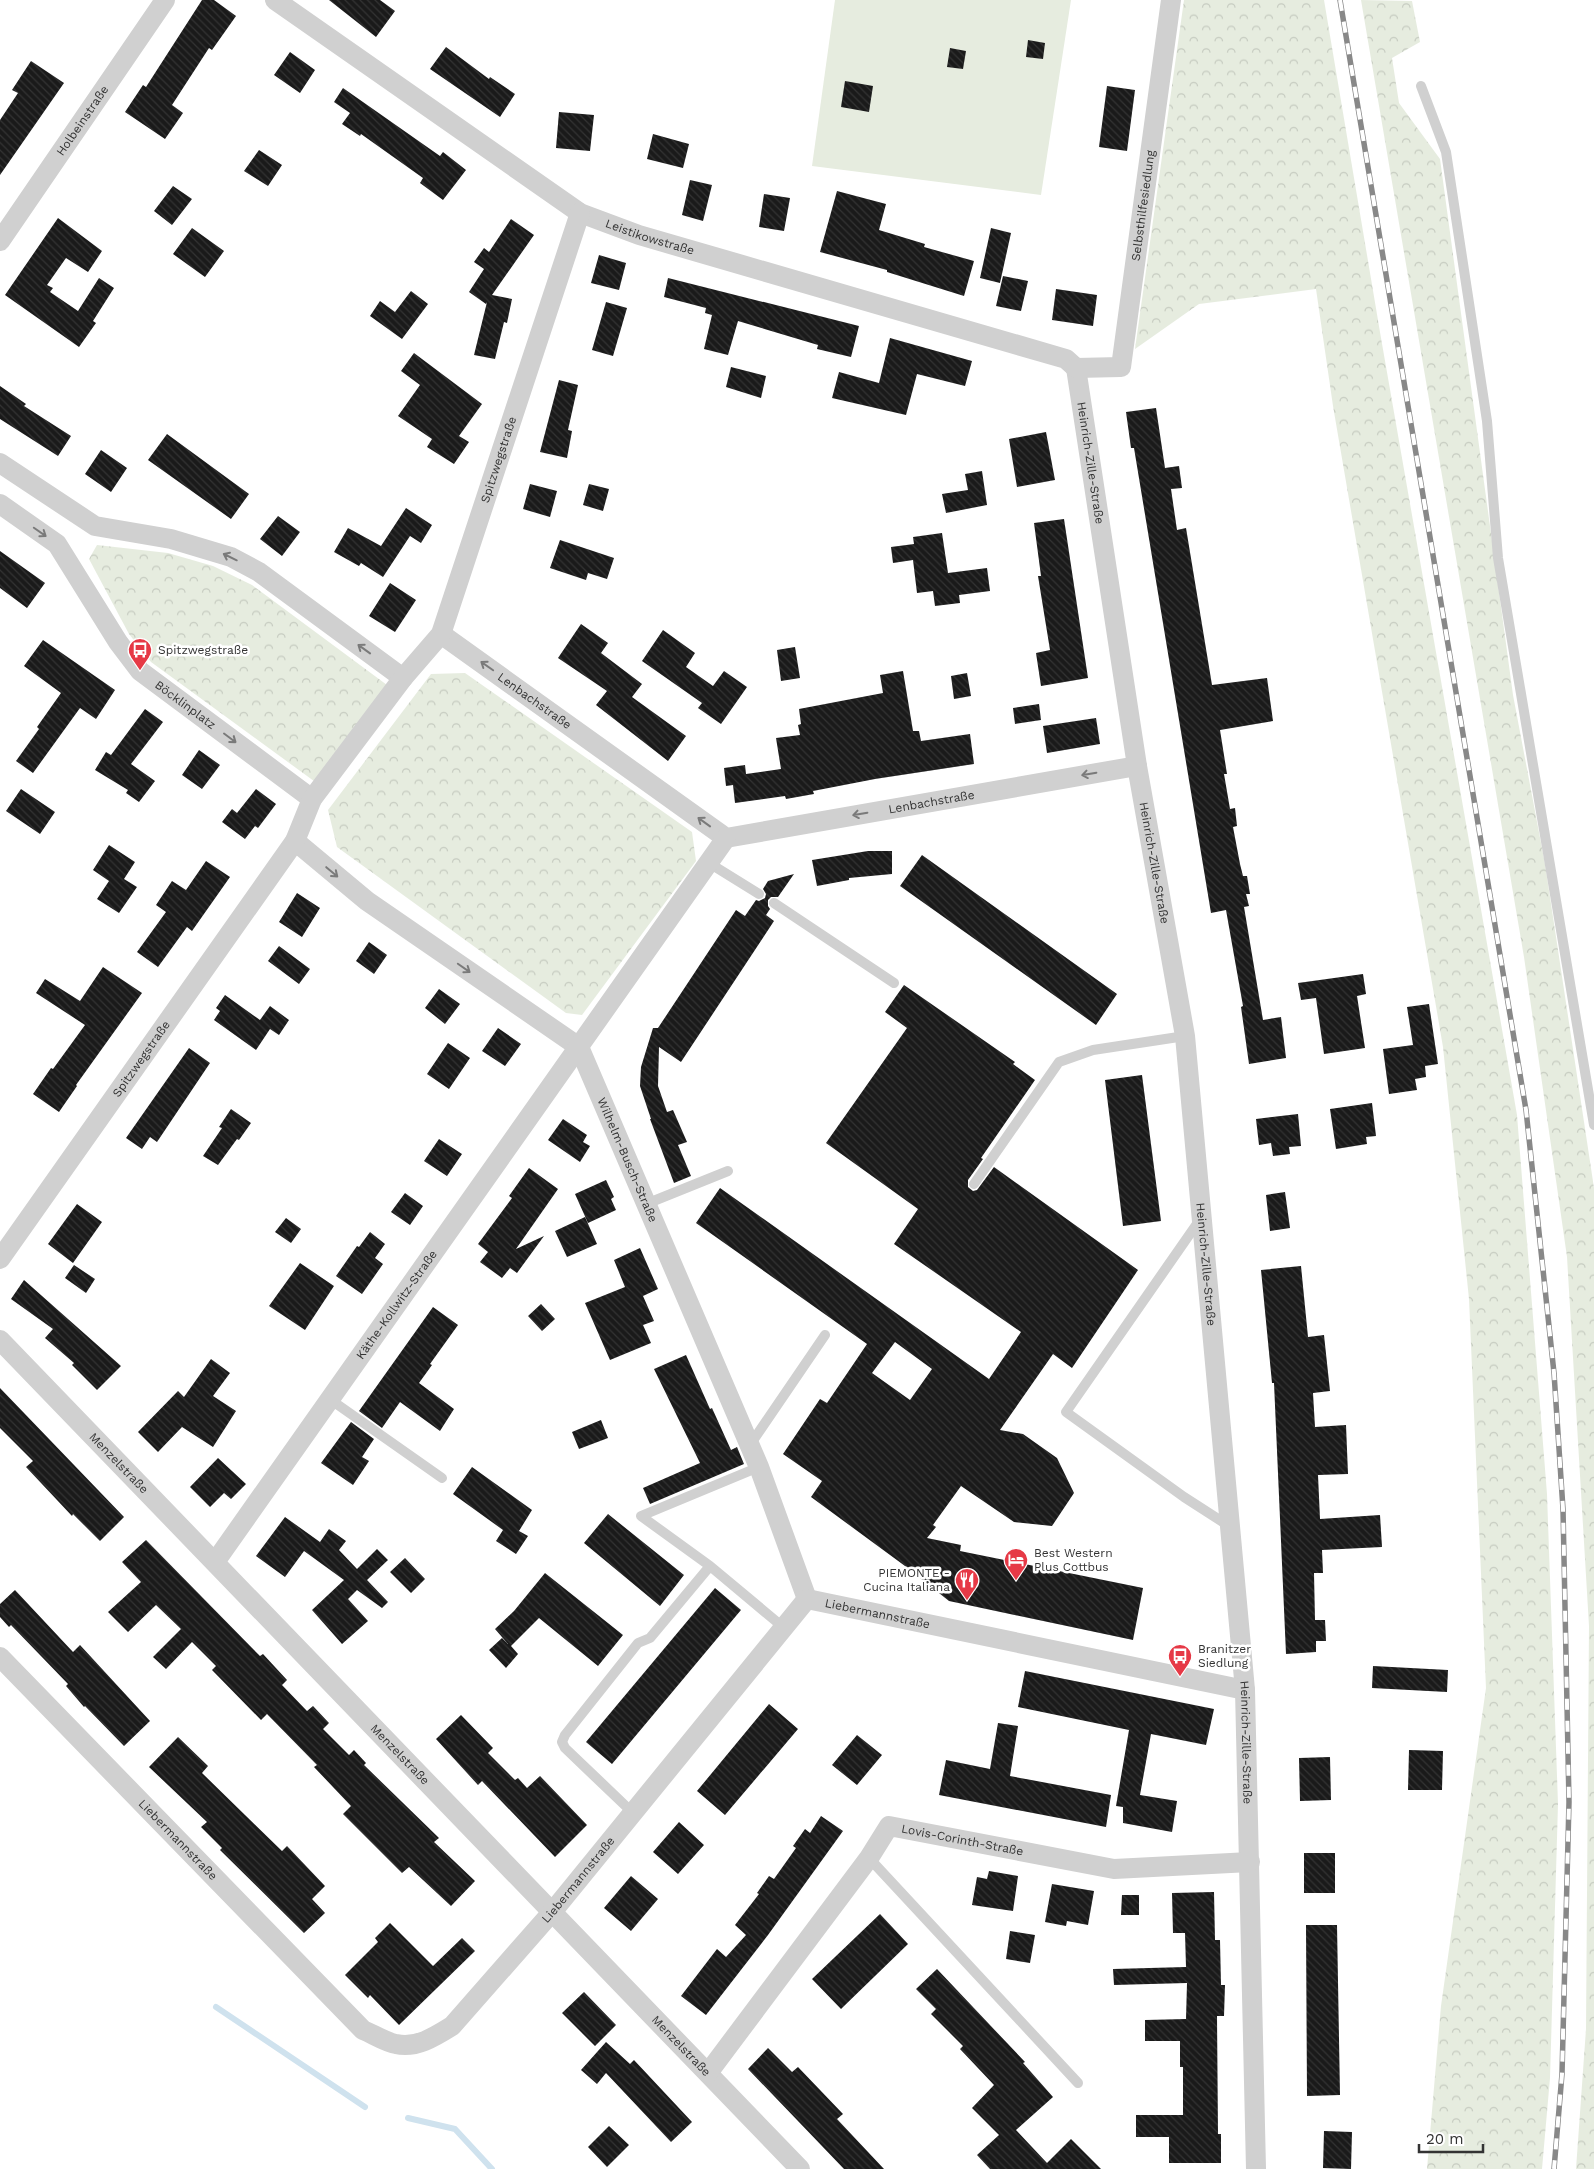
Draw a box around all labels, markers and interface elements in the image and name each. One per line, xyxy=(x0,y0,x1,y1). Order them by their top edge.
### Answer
street label: Holbeinstraße xyxy=(54,83,111,158)
street label: Selbsthilfesiedlung xyxy=(1129,148,1158,262)
street label: Leistikowstraße xyxy=(604,216,696,258)
street label: Heinrich-Zille-Straße xyxy=(1074,401,1107,525)
street label: Spitzwegstraße xyxy=(478,415,519,505)
one-way arrow xyxy=(33,527,47,537)
one-way arrow xyxy=(223,552,238,561)
bus stop icon: Spitzwegstraße xyxy=(127,637,153,671)
place label: Spitzwegstraße xyxy=(158,643,248,657)
one-way arrow xyxy=(357,644,371,655)
one-way arrow xyxy=(480,661,494,671)
street label: Lenbachstraße xyxy=(495,670,574,732)
street label: Böcklinplatz xyxy=(152,678,218,732)
one-way arrow xyxy=(223,733,237,743)
one-way arrow xyxy=(1081,770,1097,780)
street label: Lenbachstraße xyxy=(887,788,976,816)
street label: Heinrich-Zille-Straße xyxy=(1137,801,1172,925)
one-way arrow xyxy=(852,810,868,820)
one-way arrow xyxy=(697,817,711,827)
one-way arrow xyxy=(326,867,339,878)
one-way arrow xyxy=(456,963,470,973)
street label: Spitzwegstraße xyxy=(110,1018,173,1100)
street label: Wilhelm-Busch-Straße xyxy=(595,1095,660,1224)
street label: Heinrich-Zille-Straße xyxy=(1193,1202,1219,1326)
street label: Käthe-Kollwitz-Straße xyxy=(353,1247,440,1362)
street label: Menzelstraße xyxy=(86,1430,151,1496)
place label: Best Western Plus Cottbus xyxy=(1034,1546,1113,1574)
hotel icon: Best Western Plus Cottbus xyxy=(1003,1547,1029,1581)
place label: PIEMONTE - Cucina Italiana xyxy=(863,1566,950,1594)
restaurant icon: PIEMONTE - Cucina Italiana xyxy=(954,1567,980,1601)
street label: Liebermannstraße xyxy=(824,1596,931,1631)
place label: Branitzer Siedlung xyxy=(1198,1642,1251,1670)
bus stop icon: Branitzer Siedlung xyxy=(1167,1643,1193,1677)
street label: Heinrich-Zille-Straße xyxy=(1237,1680,1255,1804)
street label: Menzelstraße xyxy=(368,1721,432,1788)
street label: Liebermannstraße xyxy=(136,1797,220,1883)
street label: Lovis-Corinth-Straße xyxy=(900,1822,1025,1859)
street label: Liebermannstraße xyxy=(539,1834,618,1926)
street label: Menzelstraße xyxy=(649,2013,714,2079)
scale bar xyxy=(1419,2122,1483,2154)
text: 20 m xyxy=(1426,2130,1464,2148)

